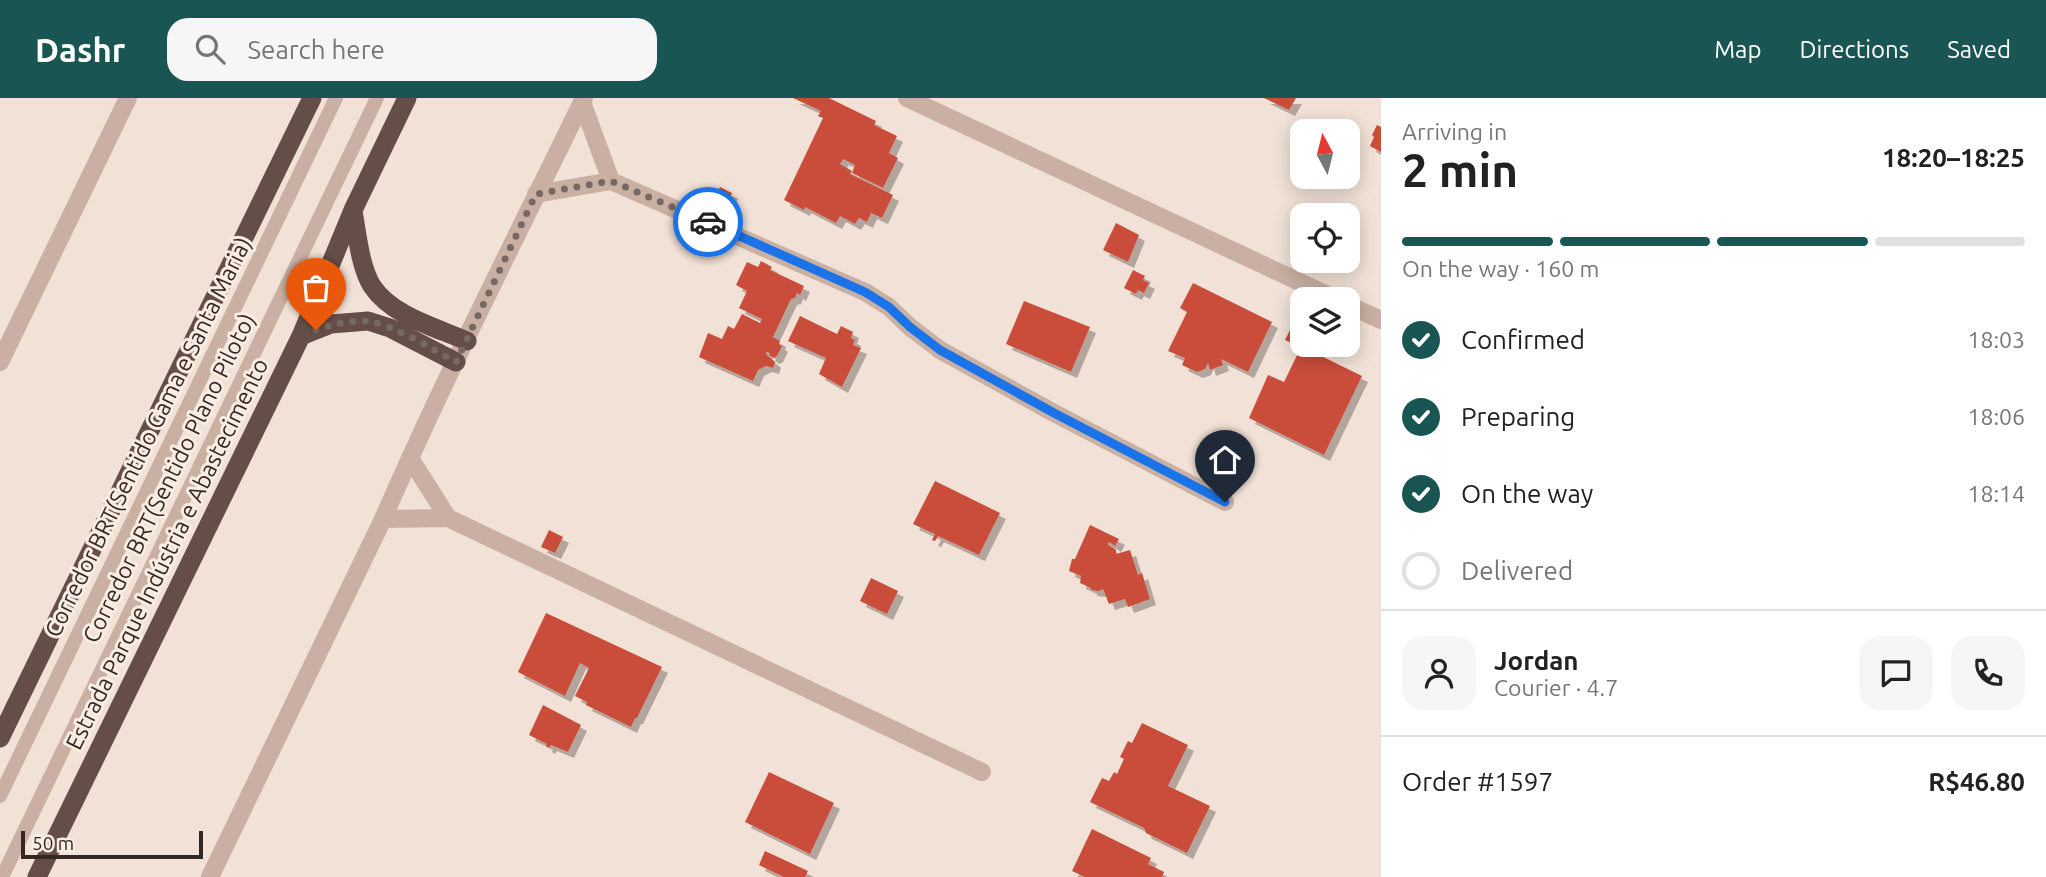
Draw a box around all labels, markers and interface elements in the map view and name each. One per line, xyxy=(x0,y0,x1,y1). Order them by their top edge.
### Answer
search box xyxy=(167,18,657,81)
icon: search xyxy=(191,30,229,68)
text: Dashr xyxy=(35,31,125,68)
text: Search here xyxy=(247,35,385,64)
text: Map xyxy=(1714,36,1761,63)
text: Directions xyxy=(1799,36,1909,63)
text: Saved xyxy=(1947,36,2011,63)
north arrow xyxy=(1290,119,1360,189)
map controls xyxy=(1290,119,1360,357)
text: Arriving in xyxy=(1402,119,1507,144)
text: 18:20–18:25 xyxy=(1882,143,2025,172)
text: 2 min xyxy=(1402,144,1518,196)
courier xyxy=(673,187,743,257)
icon: car xyxy=(689,203,727,241)
button: locate xyxy=(1290,203,1360,273)
street label: Corredor BRT(Sentido Gama e Santa Maria) xyxy=(40,233,256,641)
text: On the way · 160 m xyxy=(1402,256,1599,281)
pin xyxy=(286,258,346,330)
icon: bag xyxy=(297,269,335,307)
button: layers xyxy=(1290,287,1360,357)
street label: Corredor BRT(Sentido Plano Piloto) xyxy=(78,309,260,647)
icon: check xyxy=(1402,321,1440,359)
text: Confirmed xyxy=(1461,325,1585,354)
text: 18:03 xyxy=(1967,327,2025,352)
street label: Estrada Parque Indústria e Abastecimento xyxy=(61,354,272,753)
icon: check xyxy=(1402,398,1440,436)
text: Preparing xyxy=(1461,402,1575,431)
text: 18:06 xyxy=(1967,404,2025,429)
pin xyxy=(1195,430,1255,502)
icon: home xyxy=(1206,441,1244,479)
icon: check xyxy=(1402,475,1440,513)
text: On the way xyxy=(1461,479,1593,508)
text: 18:14 xyxy=(1967,481,2025,506)
text: Delivered xyxy=(1461,556,1573,585)
button: person xyxy=(1402,636,1476,710)
button: chat xyxy=(1859,636,1933,710)
button: phone xyxy=(1951,636,2025,710)
text: Jordan xyxy=(1494,646,1579,675)
text: Courier · 4.7 xyxy=(1494,675,1618,700)
text: Order #1597 xyxy=(1402,767,1553,796)
text: R$46.80 xyxy=(1928,767,2025,796)
scale bar xyxy=(21,828,203,860)
text: 50 m xyxy=(32,832,74,854)

